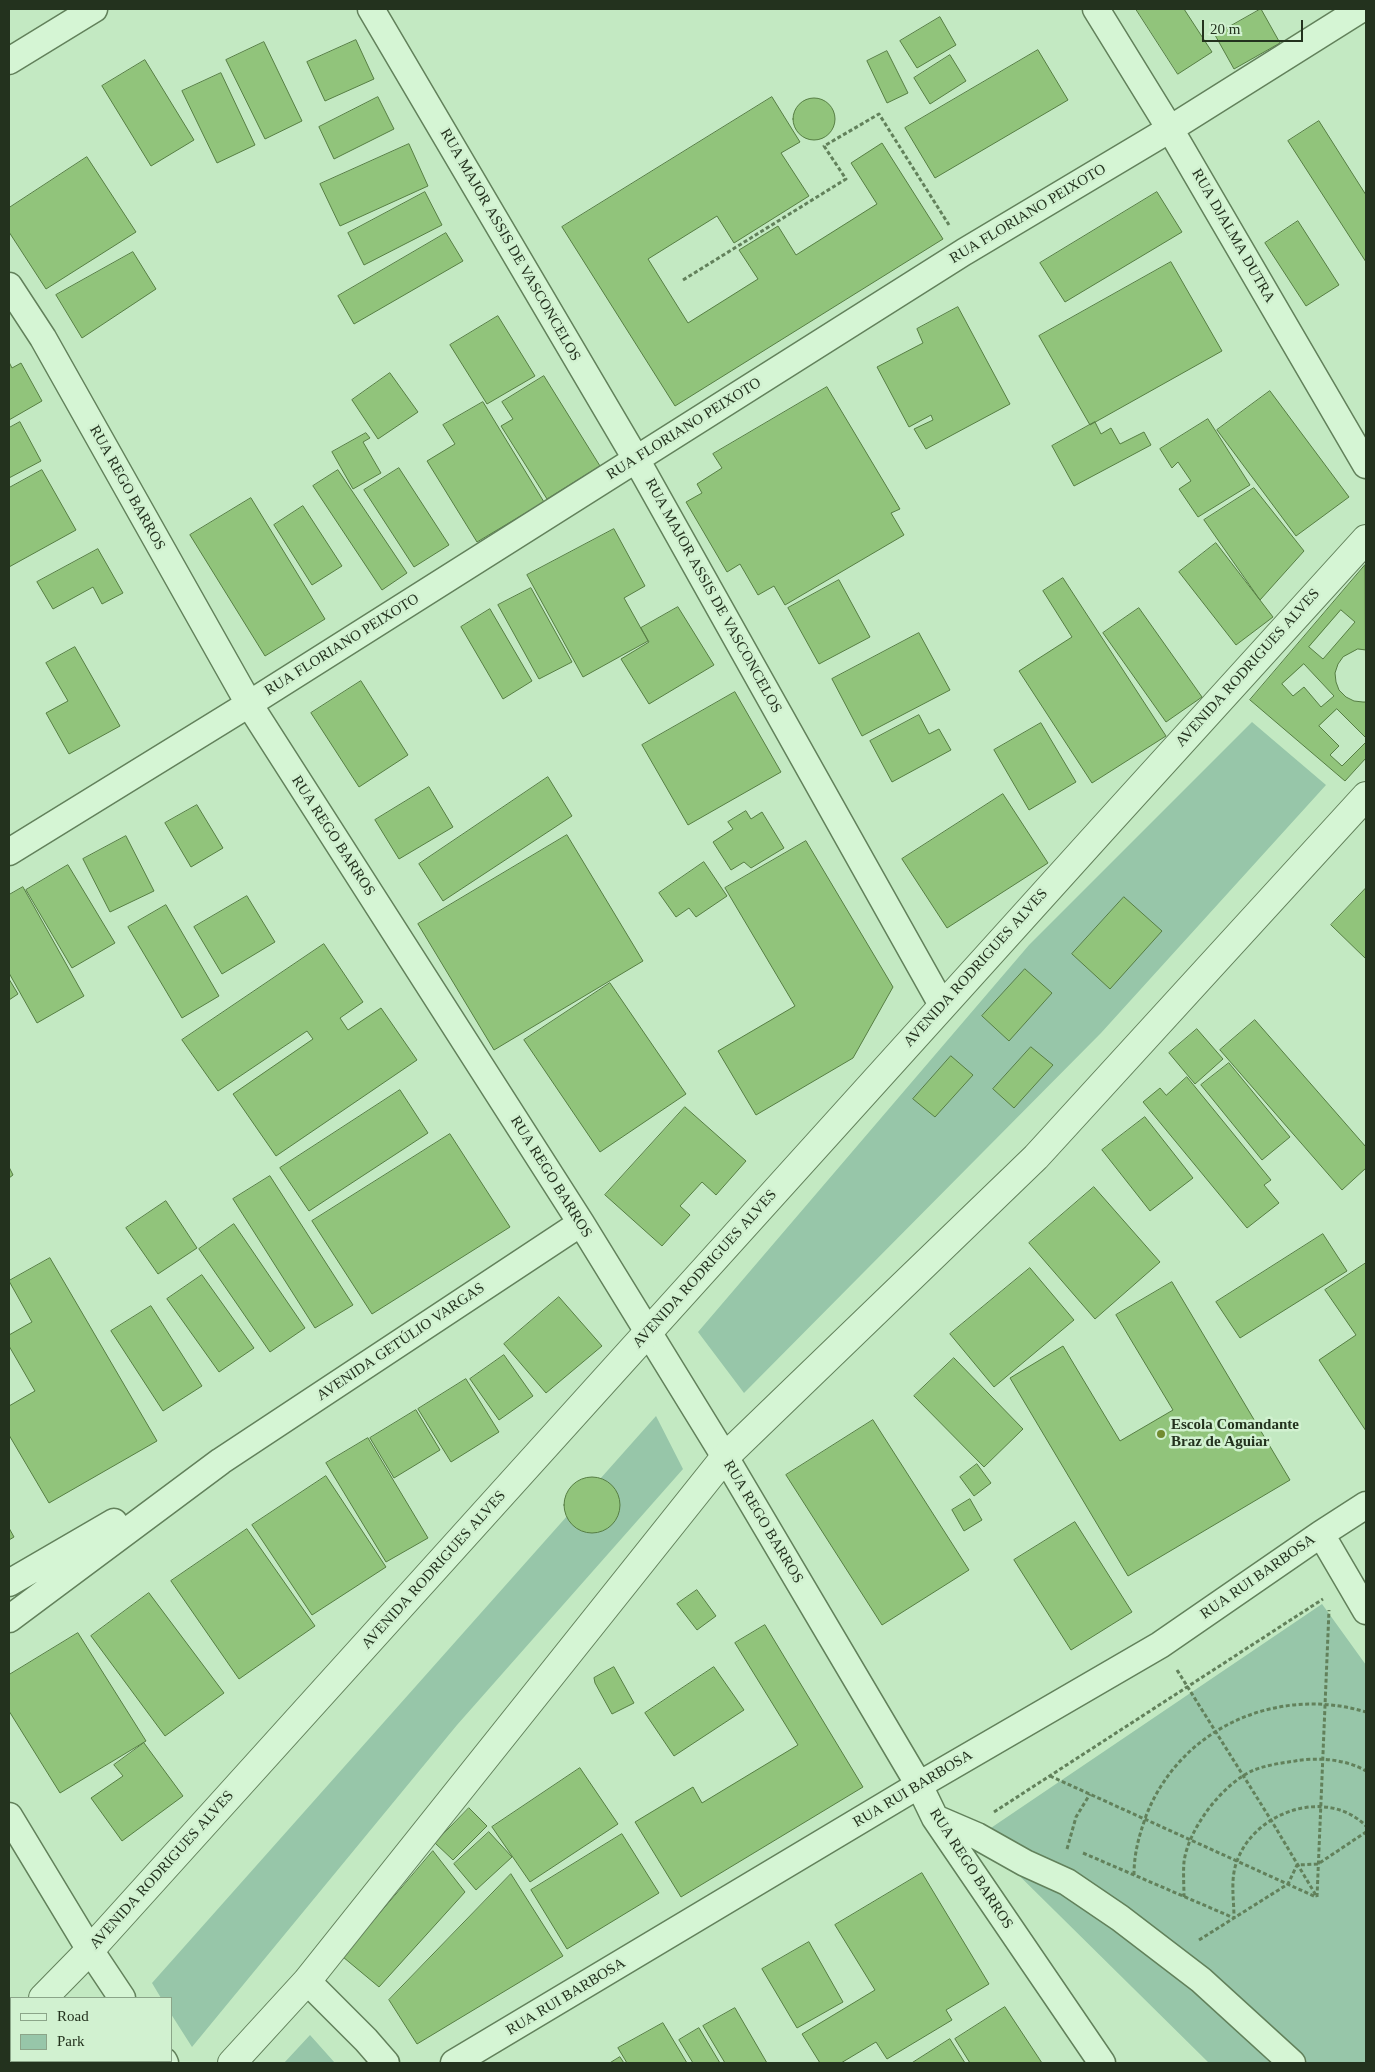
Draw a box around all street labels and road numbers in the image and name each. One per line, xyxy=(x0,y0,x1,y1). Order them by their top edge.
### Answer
street label: RUA MAJOR ASSIS DE VASCONCELOS xyxy=(436,125,584,365)
street label: RUA FLORIANO PEIXOTO xyxy=(947,160,1109,268)
street label: RUA DJALMA DUTRA xyxy=(1187,166,1279,306)
street label: RUA FLORIANO PEIXOTO xyxy=(603,374,765,484)
street label: RUA REGO BARROS xyxy=(85,422,169,554)
street label: RUA MAJOR ASSIS DE VASCONCELOS xyxy=(641,475,785,717)
street label: AVENIDA RODRIGUES ALVES xyxy=(1172,585,1324,751)
street label: RUA FLORIANO PEIXOTO xyxy=(261,590,423,700)
street label: RUA REGO BARROS xyxy=(287,772,379,900)
street label: AVENIDA RODRIGUES ALVES xyxy=(900,885,1052,1051)
street label: RUA REGO BARROS xyxy=(506,1113,596,1241)
street label: AVENIDA RODRIGUES ALVES xyxy=(629,1186,781,1352)
street label: AVENIDA GETÚLIO VARGAS xyxy=(314,1279,488,1405)
street label: RUA REGO BARROS xyxy=(719,1457,807,1587)
street label: AVENIDA RODRIGUES ALVES xyxy=(358,1487,510,1653)
street label: RUA RUI BARBOSA xyxy=(1197,1531,1319,1623)
street label: RUA RUI BARBOSA xyxy=(850,1746,976,1832)
street label: AVENIDA RODRIGUES ALVES xyxy=(86,1787,238,1953)
street label: RUA REGO BARROS xyxy=(925,1805,1017,1933)
street label: RUA RUI BARBOSA xyxy=(503,1954,629,2040)

